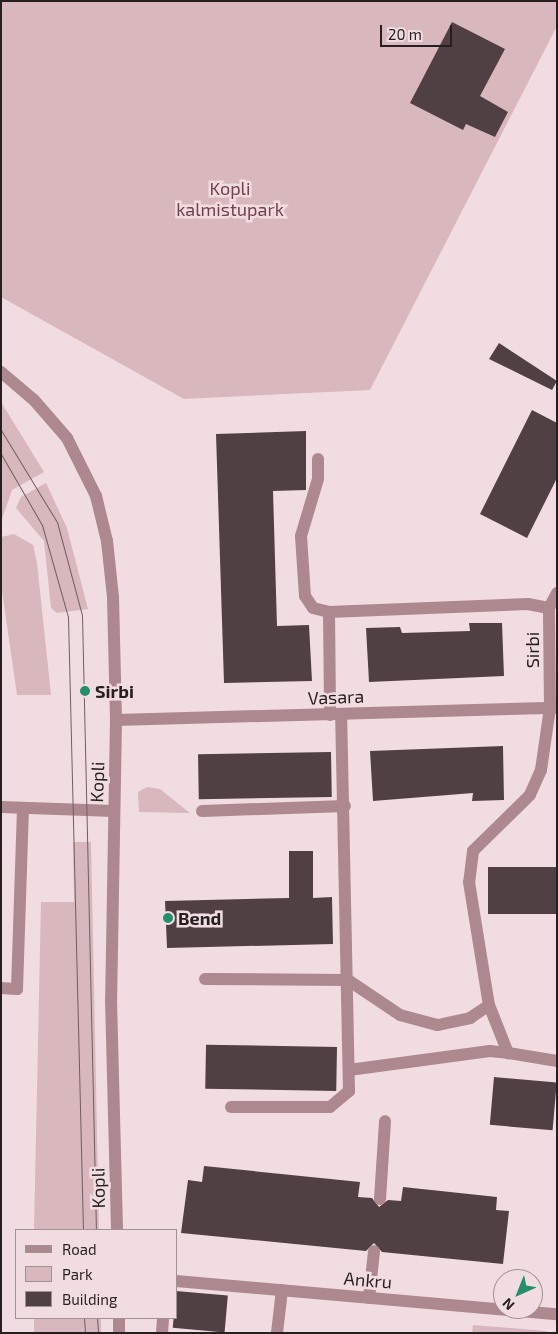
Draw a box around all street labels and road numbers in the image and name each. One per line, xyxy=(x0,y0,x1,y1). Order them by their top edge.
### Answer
street label: Sirbi xyxy=(521,632,543,668)
street label: Vasara xyxy=(307,685,365,709)
street label: Kopli xyxy=(85,761,109,803)
street label: Kopli xyxy=(87,1167,109,1209)
street label: Ankru xyxy=(343,1267,393,1293)

